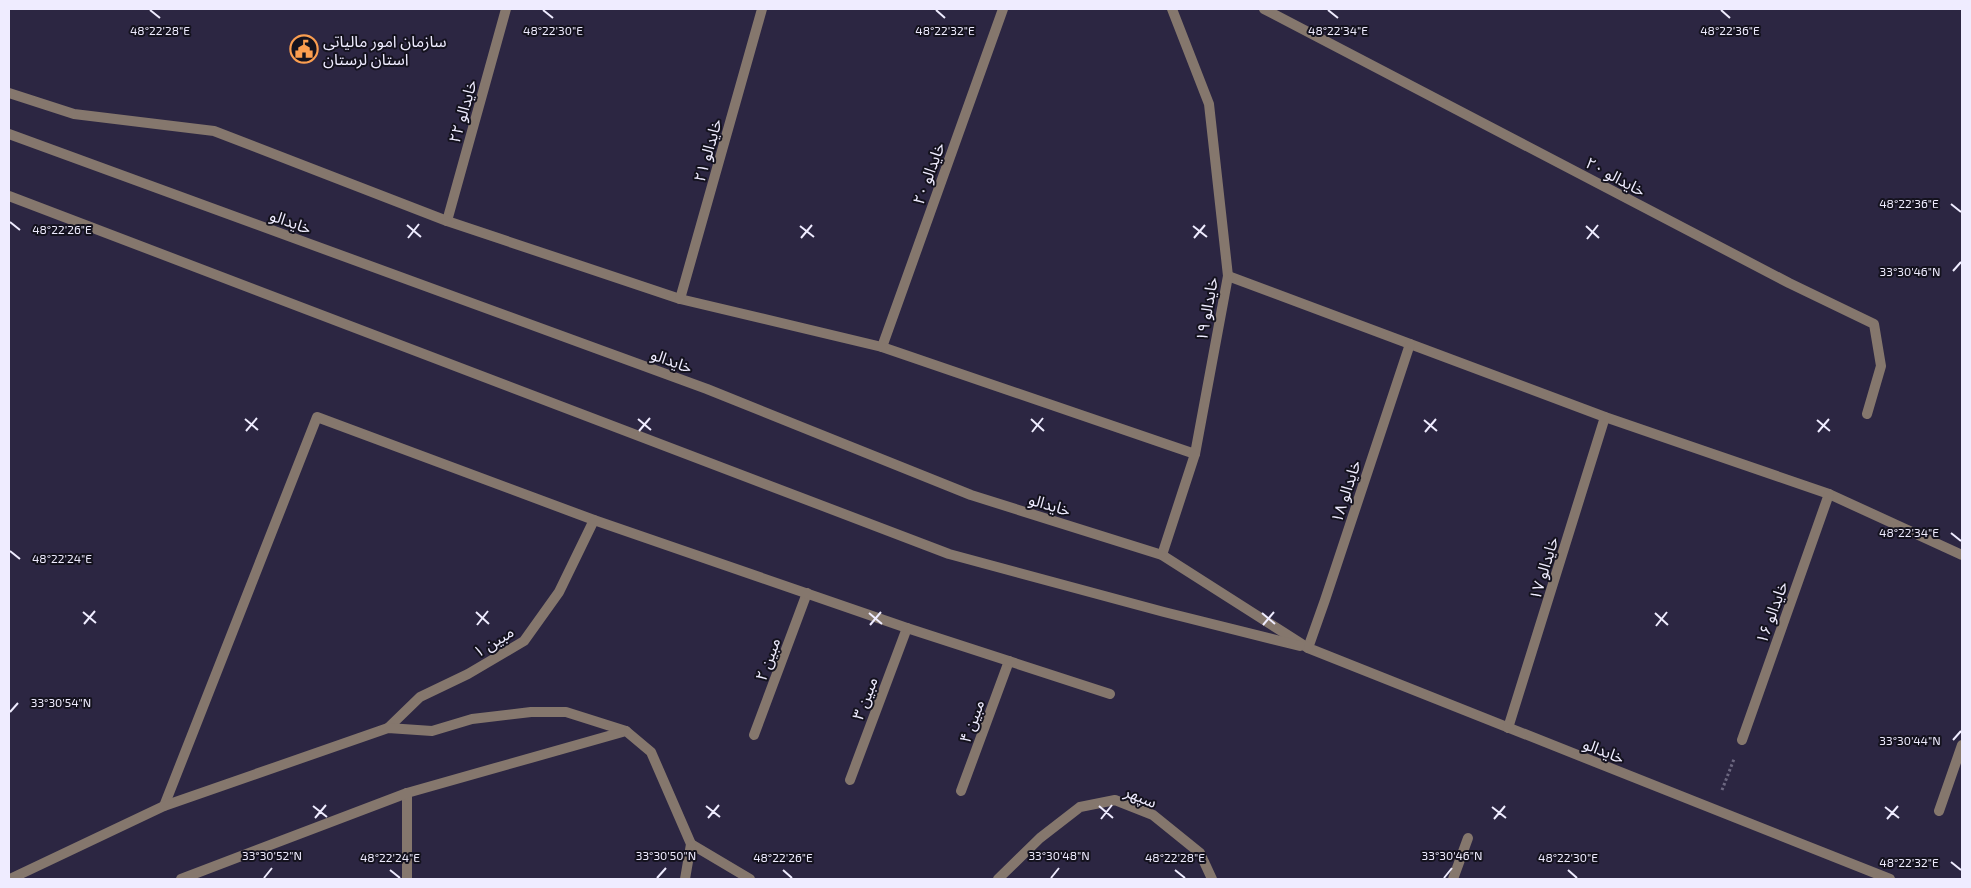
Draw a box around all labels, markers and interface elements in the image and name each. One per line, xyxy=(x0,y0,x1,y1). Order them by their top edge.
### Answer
text: 48°22'28"E xyxy=(130,23,190,37)
text: 48°22'30"E xyxy=(523,23,583,37)
text: 48°22'32"E xyxy=(915,23,975,37)
text: 48°22'34"E xyxy=(1308,23,1368,37)
text: 48°22'36"E xyxy=(1700,23,1760,37)
place label: سازمان امور مالیاتی استان لرستان xyxy=(323,31,447,69)
public building icon: سازمان امور مالیاتی استان لرستان xyxy=(289,34,319,64)
street label: خایدالو ۲۲ xyxy=(444,77,481,145)
street label: خایدالو ۲۱ xyxy=(689,116,726,184)
street label: خایدالو ۲۰ xyxy=(908,139,949,207)
street label: خایدالو ۲۰ xyxy=(1582,152,1649,200)
text: 48°22'36"E xyxy=(1879,196,1939,210)
street label: خایدالو xyxy=(267,205,314,238)
text: 48°22'26"E xyxy=(32,222,92,236)
text: 33°30'46"N xyxy=(1880,264,1940,278)
street label: خایدالو ۱۹ xyxy=(1191,275,1222,343)
street label: خایدالو xyxy=(648,344,695,377)
street label: خایدالو ۱۸ xyxy=(1326,457,1365,525)
street label: خایدالو xyxy=(1026,489,1073,520)
text: 48°22'34"E xyxy=(1879,525,1939,539)
street label: خایدالو ۱۷ xyxy=(1524,534,1563,602)
text: 48°22'24"E xyxy=(32,551,92,565)
street label: خایدالو ۱۶ xyxy=(1751,578,1792,646)
street label: مبین ۱ xyxy=(469,621,517,662)
street label: مبین ۲ xyxy=(751,635,784,683)
street label: مبین ۳ xyxy=(847,674,882,722)
text: 33°30'54"N xyxy=(31,695,91,709)
street label: مبین ۴ xyxy=(955,697,988,745)
street label: خایدالو xyxy=(1580,733,1627,768)
text: 33°30'44"N xyxy=(1879,733,1941,747)
street label: سپهر xyxy=(1120,781,1160,813)
text: 33°30'52"N xyxy=(242,848,302,862)
text: 33°30'50"N xyxy=(636,848,696,862)
text: 33°30'48"N xyxy=(1028,848,1090,862)
text: 33°30'46"N xyxy=(1422,848,1482,862)
text: 48°22'24"E xyxy=(360,850,420,864)
text: 48°22'26"E xyxy=(753,850,813,864)
text: 48°22'28"E xyxy=(1145,850,1205,864)
text: 48°22'30"E xyxy=(1538,850,1598,864)
text: 48°22'32"E xyxy=(1879,855,1939,869)

